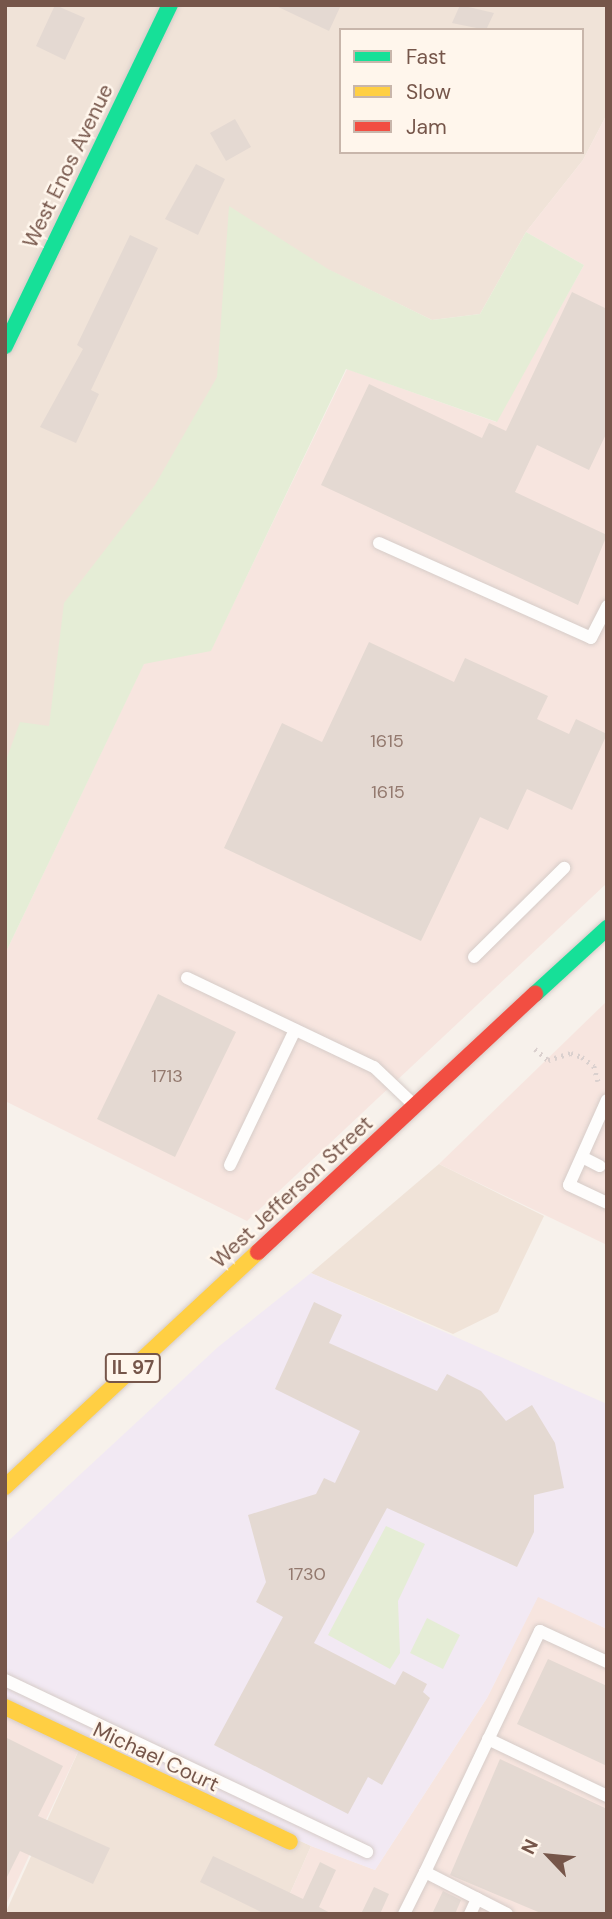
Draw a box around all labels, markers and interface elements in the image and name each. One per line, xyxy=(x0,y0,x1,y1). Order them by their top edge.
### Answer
legend xyxy=(339,28,584,154)
text: Fast xyxy=(406,43,446,71)
text: Slow xyxy=(406,78,451,106)
street label: West Enos Avenue xyxy=(17,80,119,252)
text: Jam xyxy=(406,113,447,141)
house number: 1615 xyxy=(370,730,404,752)
house number: 1615 xyxy=(371,781,405,803)
house number: 1713 xyxy=(151,1065,183,1087)
street label: West Jefferson Street xyxy=(206,1111,378,1273)
road number: IL 97 xyxy=(103,1352,163,1384)
house number: 1730 xyxy=(288,1563,326,1585)
street label: Michael Court xyxy=(89,1717,223,1797)
north arrow xyxy=(514,1821,584,1891)
text: N xyxy=(515,1835,544,1858)

